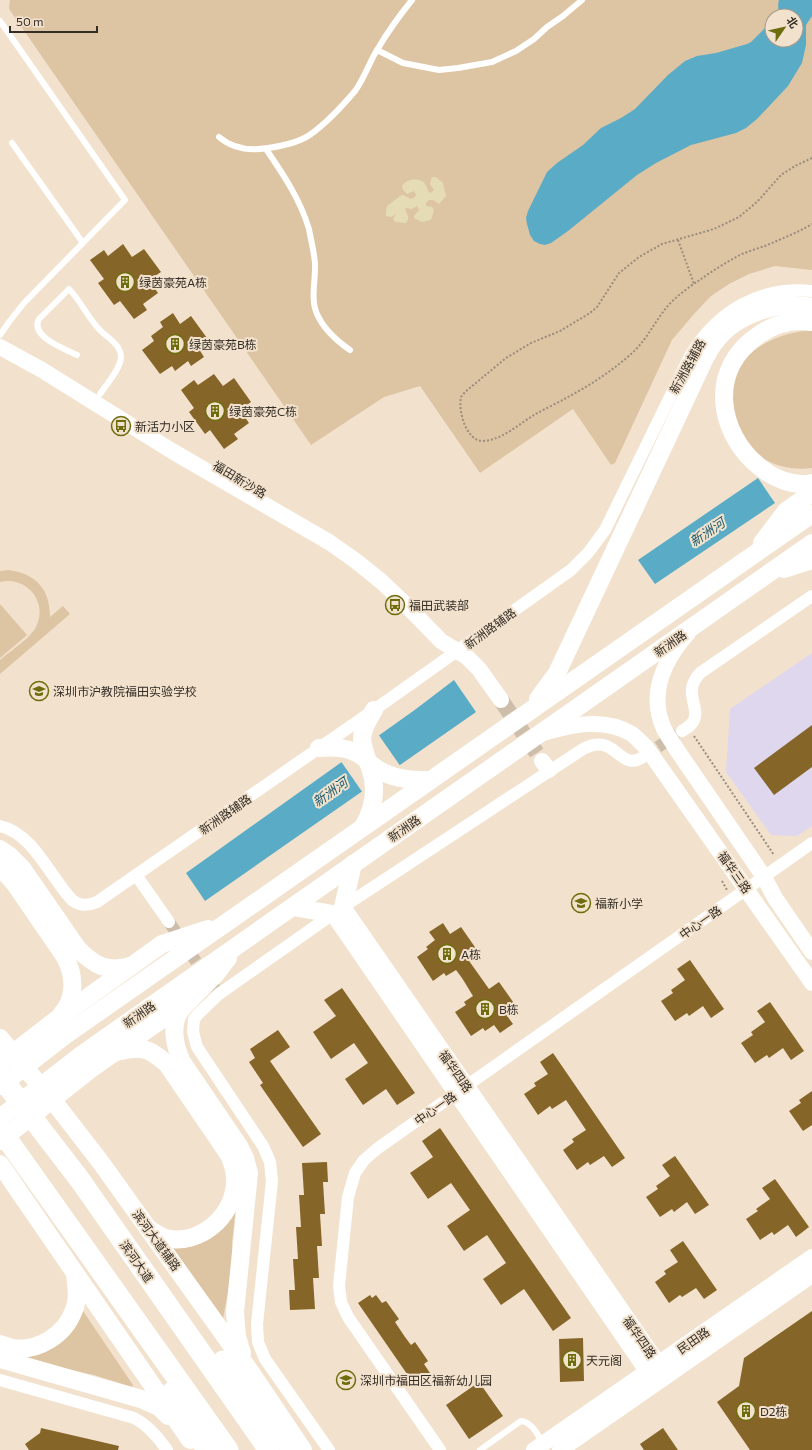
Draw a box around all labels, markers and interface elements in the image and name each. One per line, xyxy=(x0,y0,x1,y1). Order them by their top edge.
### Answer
scale bar xyxy=(10,8,97,34)
north arrow xyxy=(764,8,804,48)
text: 50 m xyxy=(16,14,44,28)
text: 北 xyxy=(784,14,801,30)
building icon: 绿茵豪苑A栋 xyxy=(114,271,136,293)
place label: 绿茵豪苑A栋 xyxy=(139,275,207,289)
building icon: 绿茵豪苑B栋 xyxy=(164,333,186,355)
street label: 新洲路辅路 xyxy=(666,336,708,396)
place label: 绿茵豪苑B栋 xyxy=(189,337,257,351)
building icon: 绿茵豪苑C栋 xyxy=(204,400,226,422)
place label: 绿茵豪苑C栋 xyxy=(229,404,297,418)
bus stop icon: 新活力小区 xyxy=(110,415,132,437)
place label: 新活力小区 xyxy=(135,419,195,433)
street label: 福田新沙路 xyxy=(211,458,269,500)
water label: 新洲河 xyxy=(686,513,730,550)
bus stop icon: 福田武装部 xyxy=(384,594,406,616)
place label: 福田武装部 xyxy=(409,598,469,612)
street label: 新洲路辅路 xyxy=(462,605,518,651)
street label: 新洲路 xyxy=(651,627,689,659)
school or university icon: 深圳市沪教院福田实验学校 xyxy=(28,680,50,702)
place label: 深圳市沪教院福田实验学校 xyxy=(53,684,197,698)
water label: 新洲河 xyxy=(309,773,353,810)
street label: 新洲路辅路 xyxy=(196,791,254,837)
street label: 新洲路 xyxy=(385,812,423,844)
street label: 福华三路 xyxy=(715,848,755,896)
school or university icon: 福新小学 xyxy=(570,892,592,914)
place label: 福新小学 xyxy=(595,896,643,910)
street label: 中心一路 xyxy=(676,902,724,942)
building icon: A栋 xyxy=(436,943,458,965)
place label: A栋 xyxy=(461,947,481,961)
street label: 新洲路 xyxy=(120,998,158,1030)
building icon: B栋 xyxy=(474,998,496,1020)
place label: B栋 xyxy=(499,1002,519,1016)
street label: 福华四路 xyxy=(436,1047,476,1095)
street label: 中心一路 xyxy=(411,1088,459,1128)
street label: 滨河大道辅路 xyxy=(130,1207,184,1273)
street label: 滨河大道 xyxy=(117,1237,157,1285)
street label: 福华四路 xyxy=(620,1313,660,1361)
street label: 民田路 xyxy=(674,1324,712,1356)
building icon: 天元阁 xyxy=(561,1349,583,1371)
place label: 天元阁 xyxy=(586,1353,622,1367)
school or university icon: 深圳市福田区福新幼儿园 xyxy=(335,1369,357,1391)
place label: 深圳市福田区福新幼儿园 xyxy=(360,1373,492,1387)
building icon: D2栋 xyxy=(735,1400,757,1422)
place label: D2栋 xyxy=(760,1404,788,1418)

